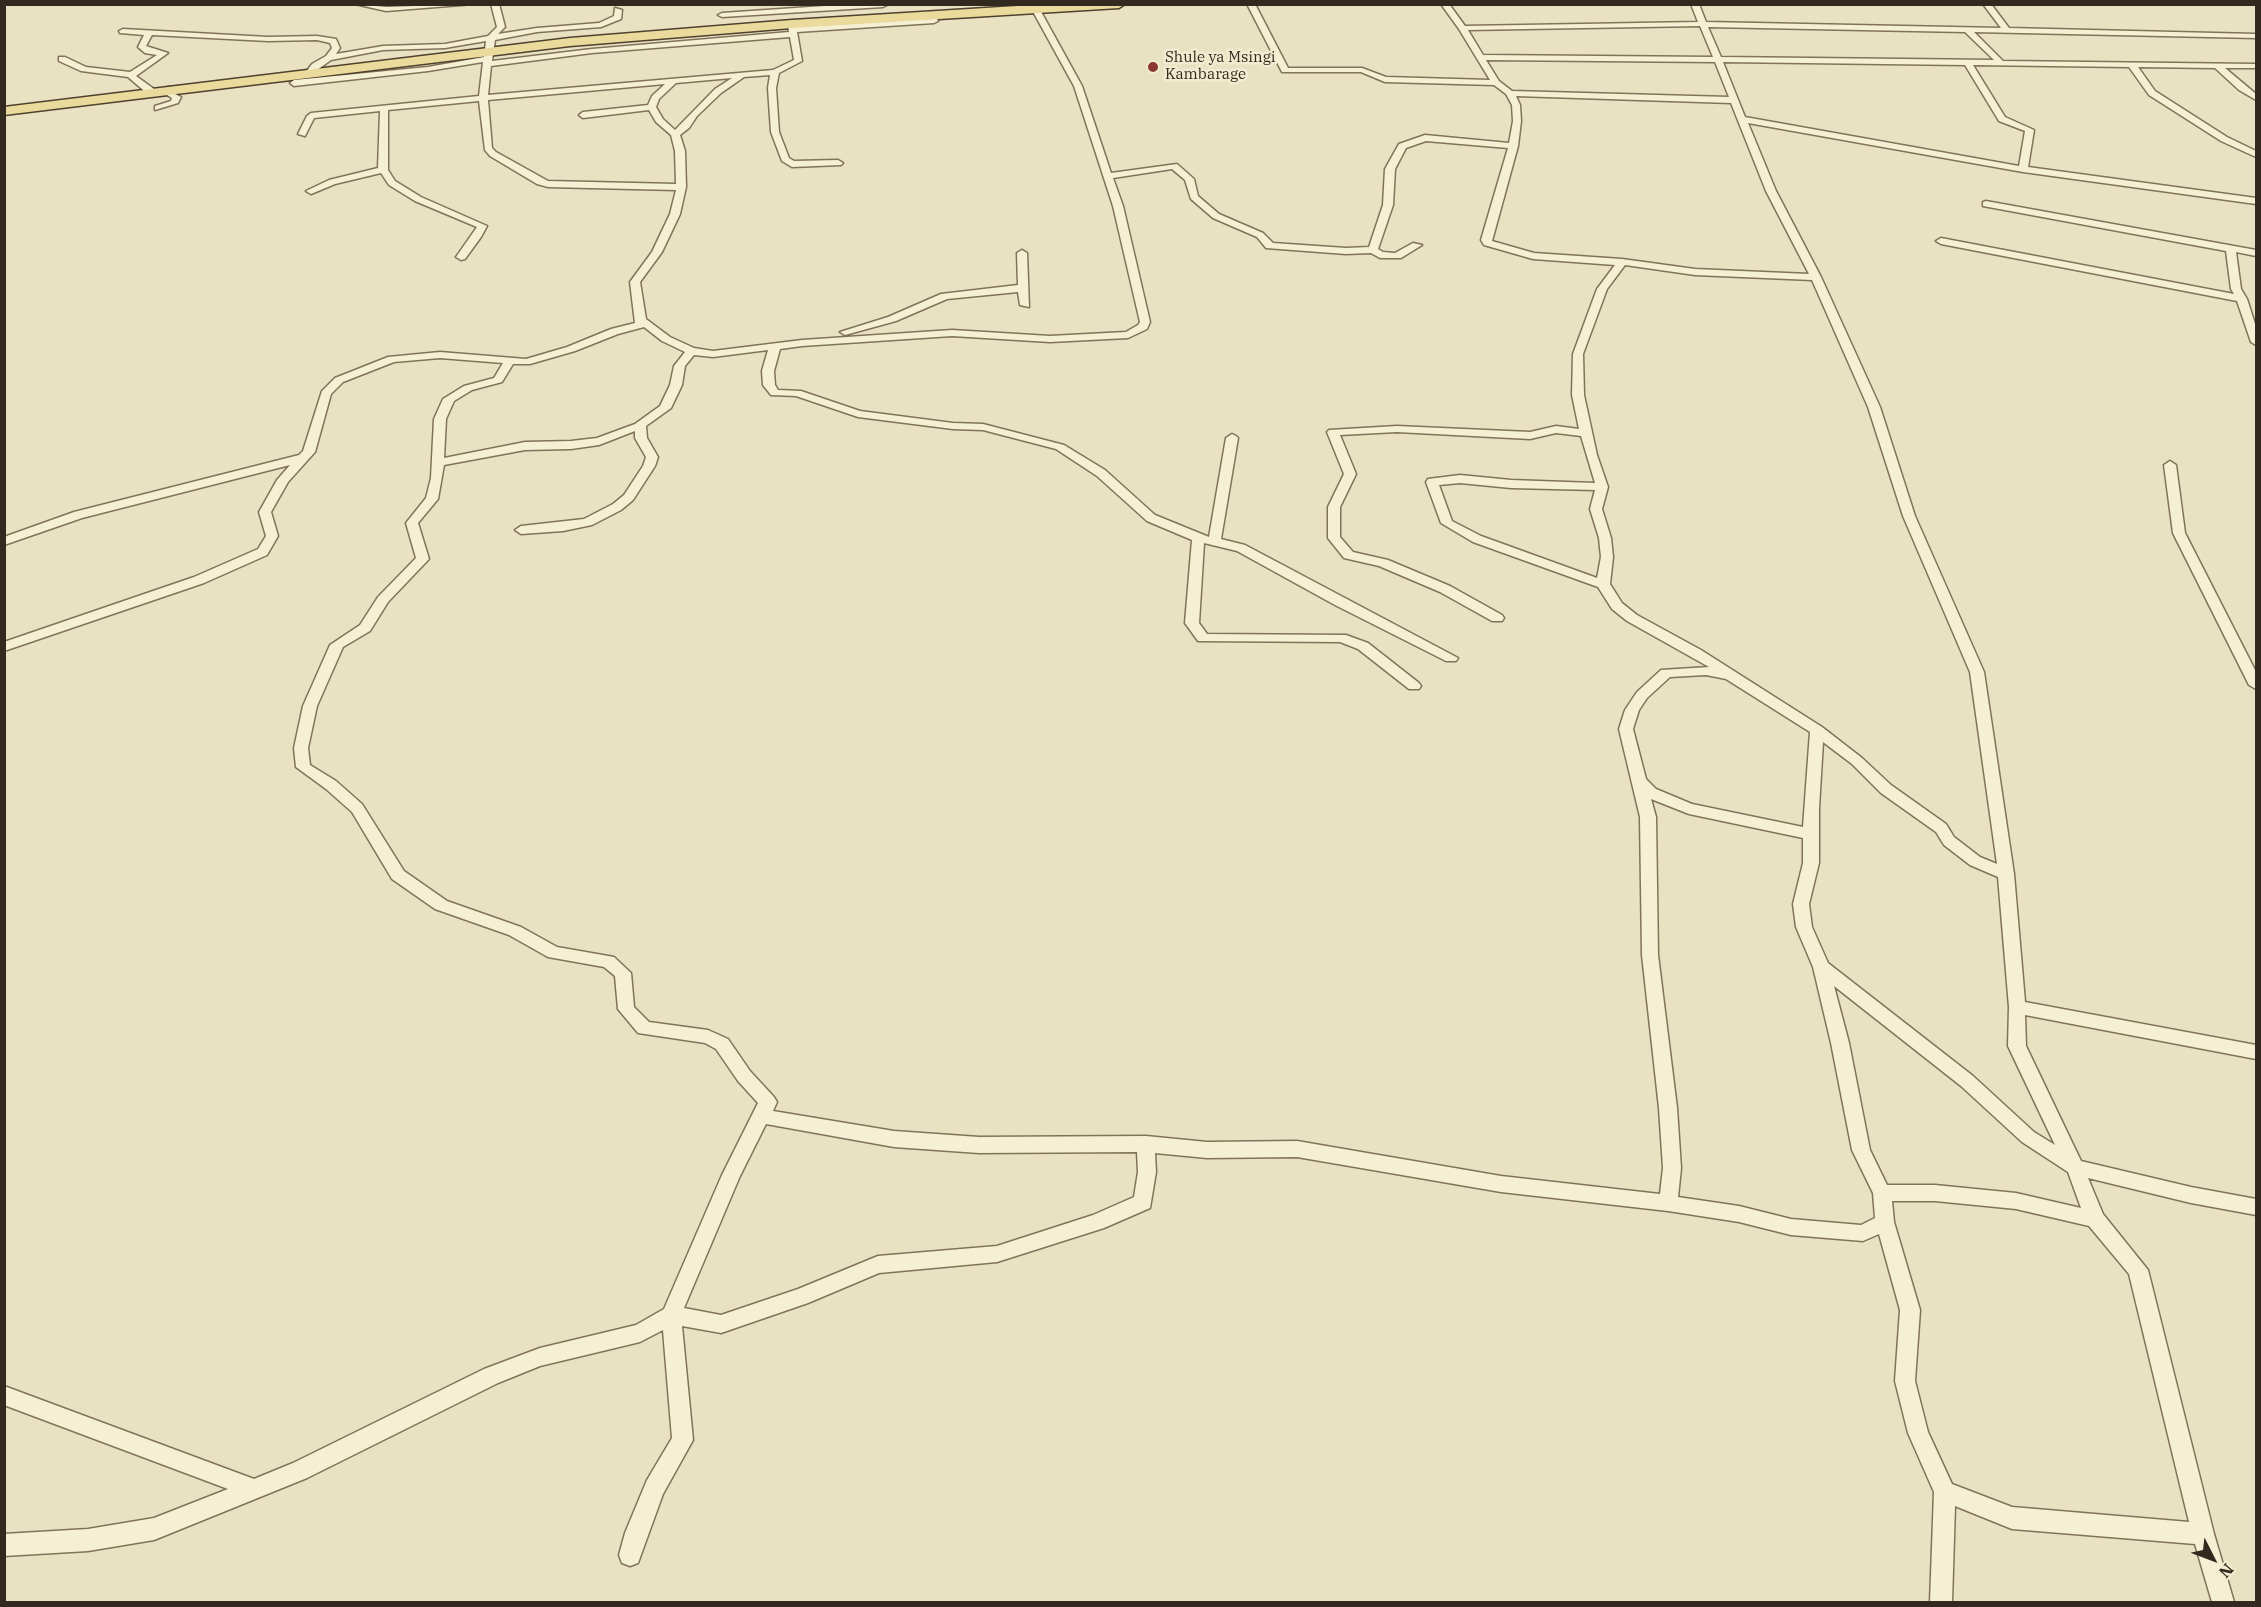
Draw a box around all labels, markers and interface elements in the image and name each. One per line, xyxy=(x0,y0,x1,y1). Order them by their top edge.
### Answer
place label: Shule ya Msingi Kambarage xyxy=(1165,49,1276,84)
marker: Shule ya Msingi Kambarage xyxy=(1146,60,1160,74)
north arrow xyxy=(2183,1529,2243,1589)
text: N xyxy=(2215,1560,2238,1582)

